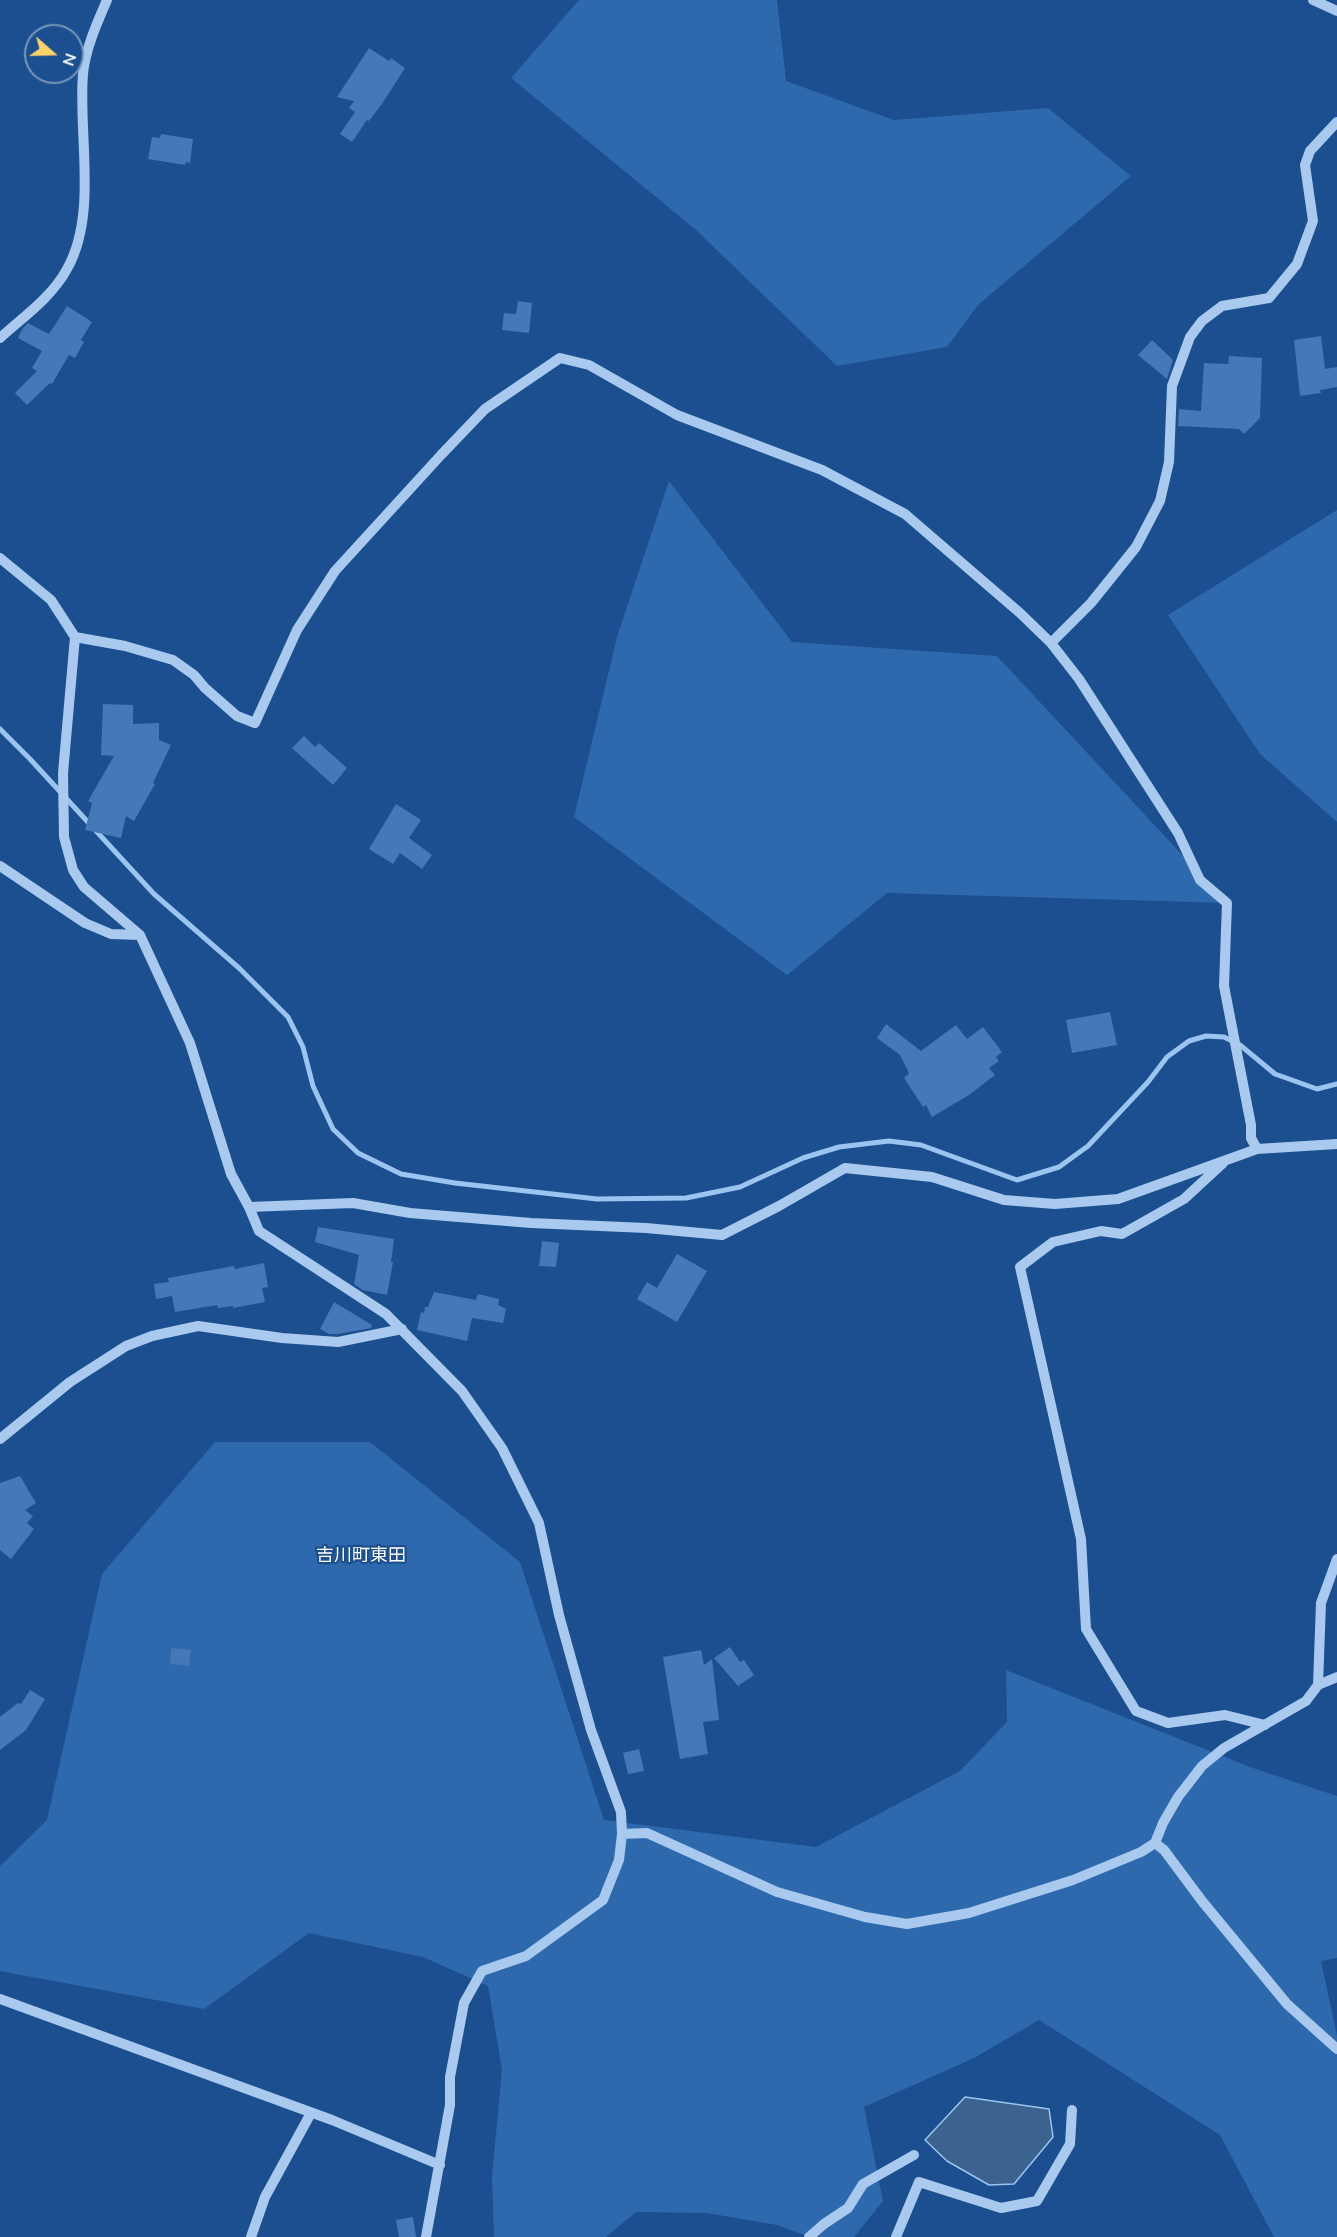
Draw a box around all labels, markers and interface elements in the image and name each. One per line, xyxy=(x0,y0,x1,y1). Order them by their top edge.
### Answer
north arrow xyxy=(24,24,84,84)
text: N xyxy=(57,50,81,69)
district label: 吉川町東田 xyxy=(316,1546,406,1568)

